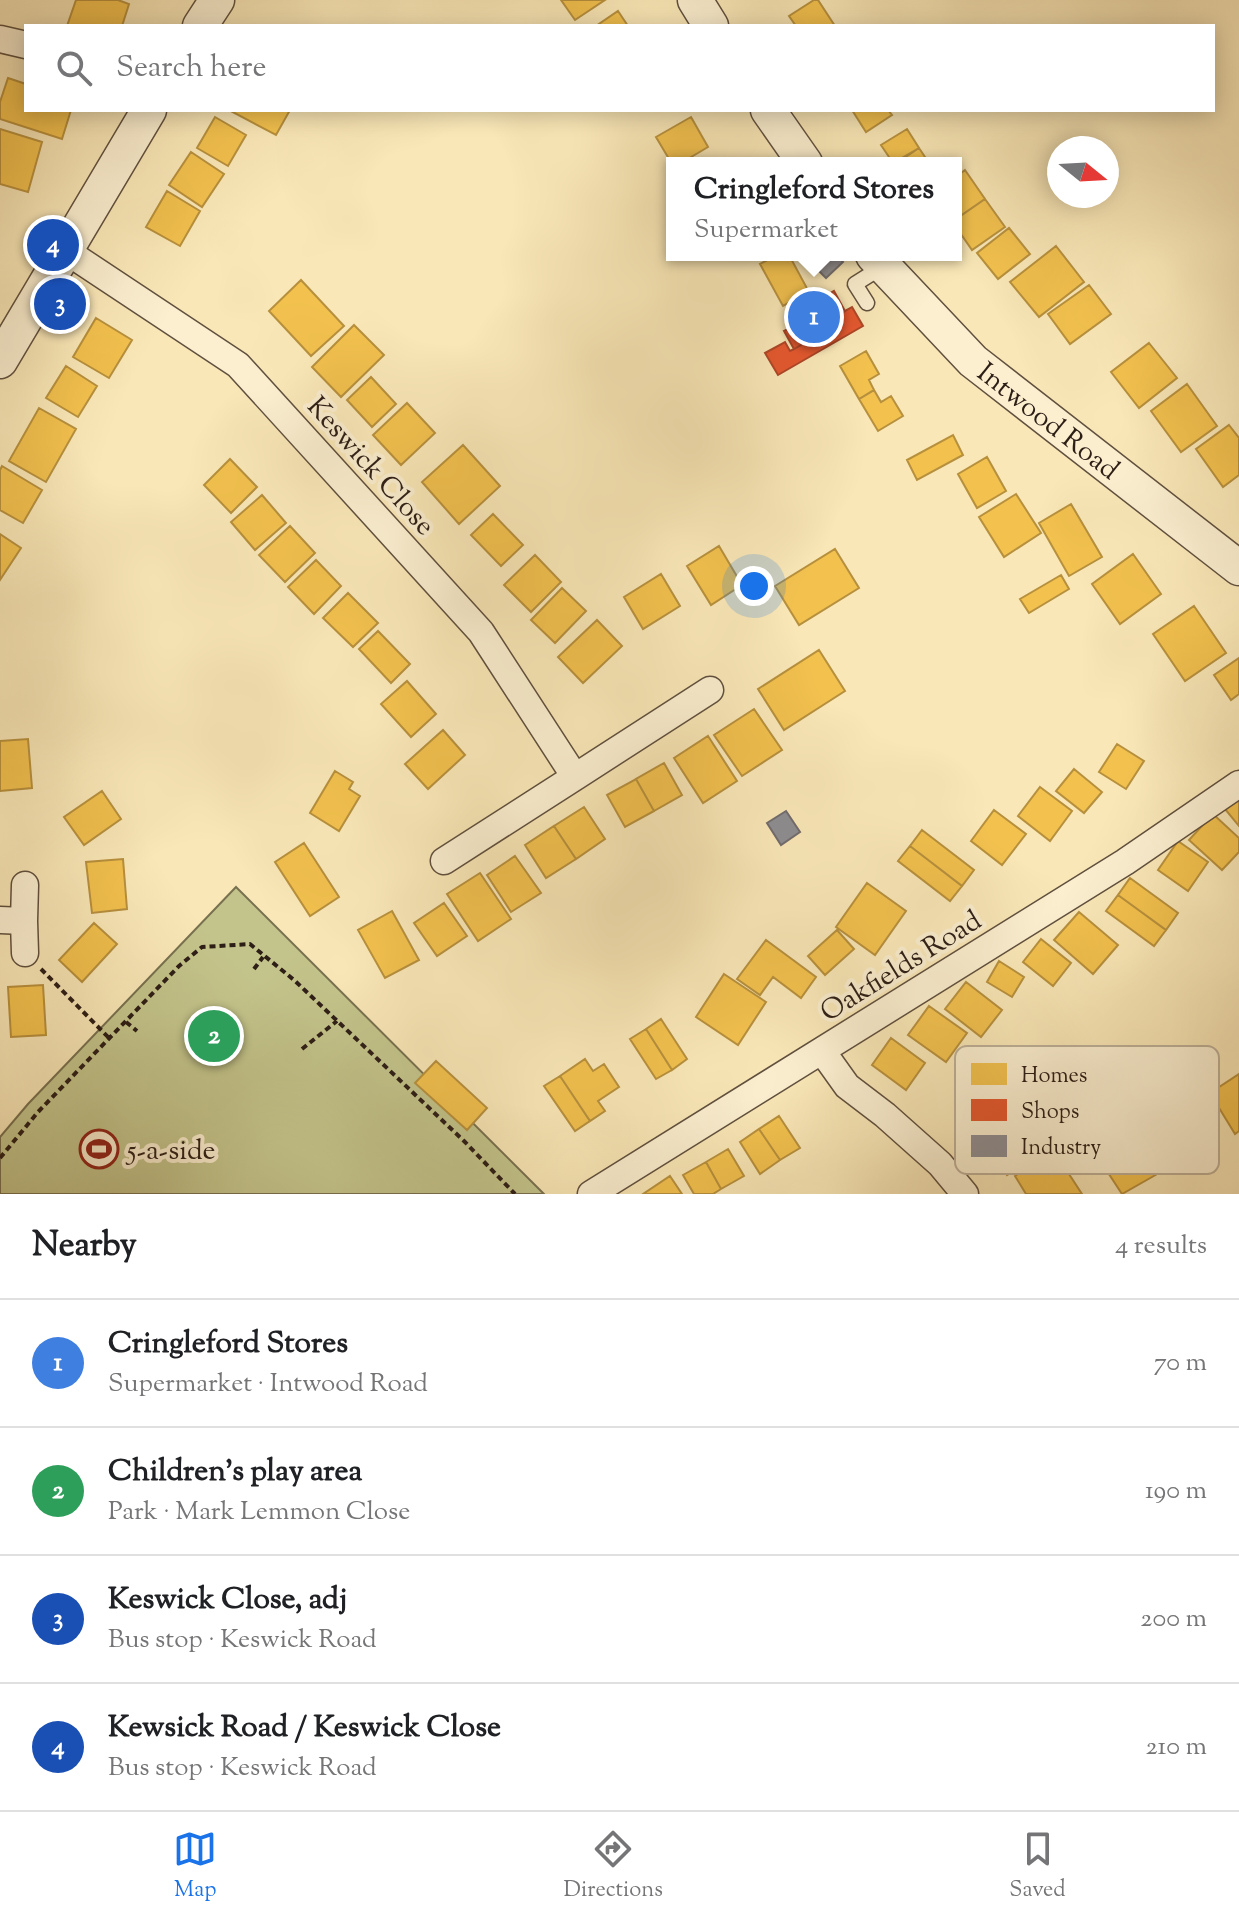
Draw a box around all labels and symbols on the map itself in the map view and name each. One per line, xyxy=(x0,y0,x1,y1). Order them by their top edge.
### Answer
north arrow xyxy=(1047,136,1119,208)
pin: 4 xyxy=(27,215,79,275)
pin: 3 xyxy=(34,274,86,334)
pin: 1 xyxy=(788,287,840,347)
street label: Intwood Road xyxy=(968,354,1127,491)
street label: Keswick Close xyxy=(296,389,443,545)
your location xyxy=(734,566,774,606)
street label: Oakfields Road xyxy=(813,902,990,1033)
pin: 2 xyxy=(188,1006,240,1066)
legend xyxy=(955,1046,1219,1174)
text: Homes xyxy=(1021,1061,1087,1093)
text: Shops xyxy=(1021,1097,1079,1129)
sports icon: 5-a-side xyxy=(78,1128,120,1170)
place label: 5-a-side xyxy=(125,1132,216,1172)
text: Industry xyxy=(1021,1133,1101,1165)

